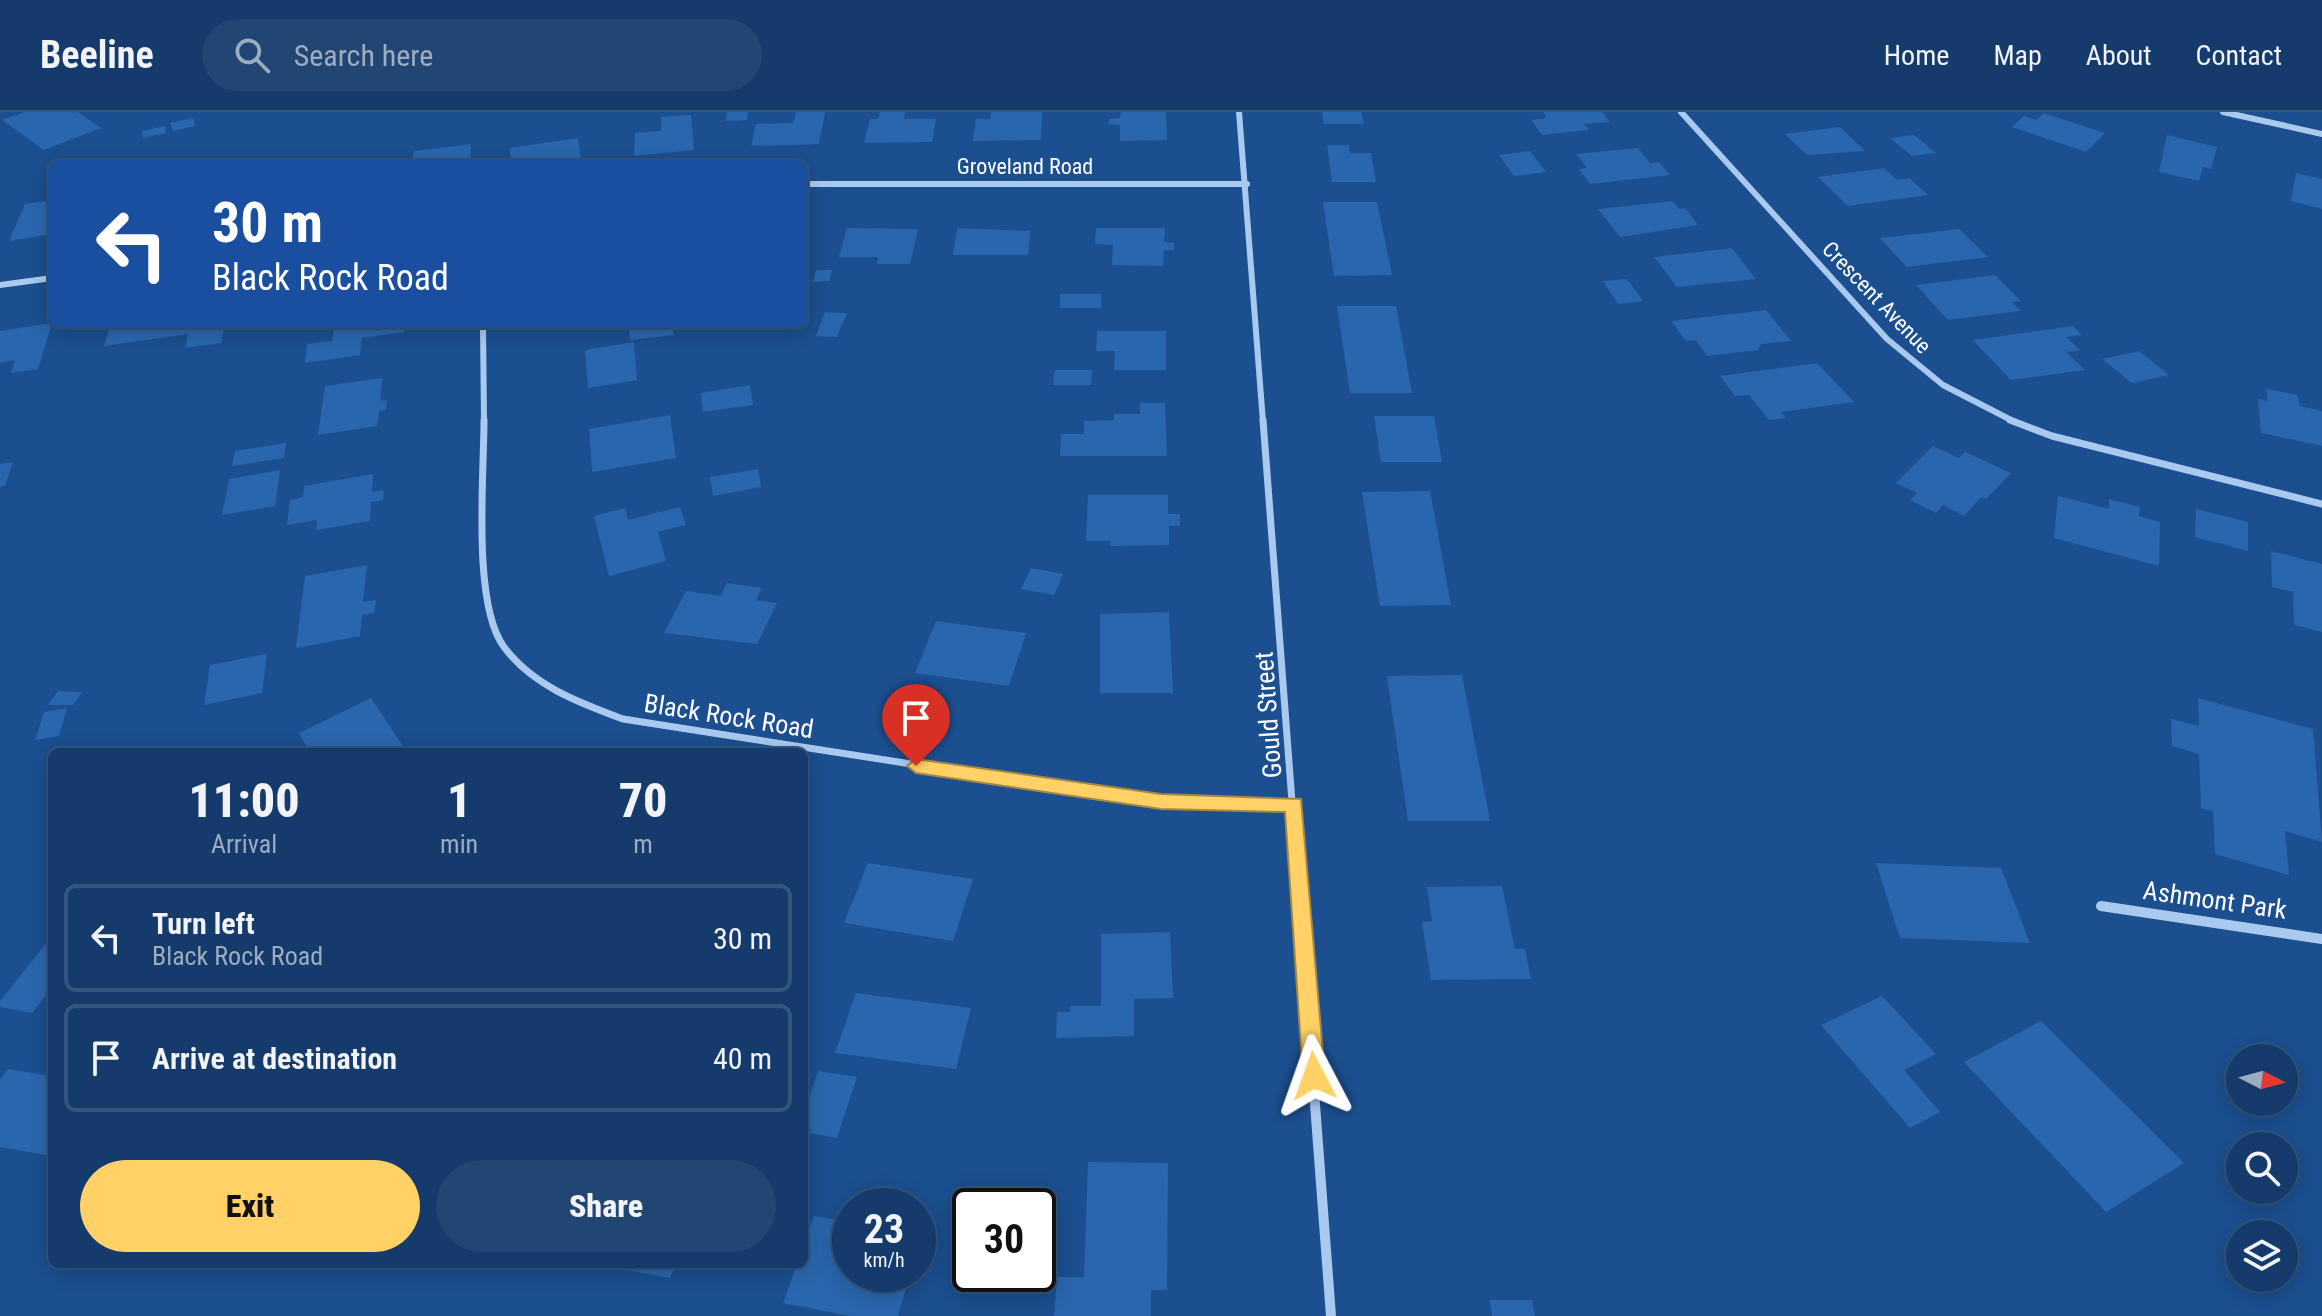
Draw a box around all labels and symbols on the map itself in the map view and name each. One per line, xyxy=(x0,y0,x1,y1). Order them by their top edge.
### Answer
street label: Groveland Road xyxy=(957,154,1093,179)
street label: Crescent Avenue xyxy=(1817,236,1936,358)
street label: Gould Street xyxy=(1249,651,1287,779)
pin xyxy=(882,684,950,766)
street label: Black Rock Road xyxy=(642,688,816,744)
street label: Ashmont Park xyxy=(2141,875,2289,925)
position arrow xyxy=(1272,1034,1356,1118)
north arrow xyxy=(2226,1044,2298,1116)
speed limit sign: 30 xyxy=(952,1188,1056,1292)

